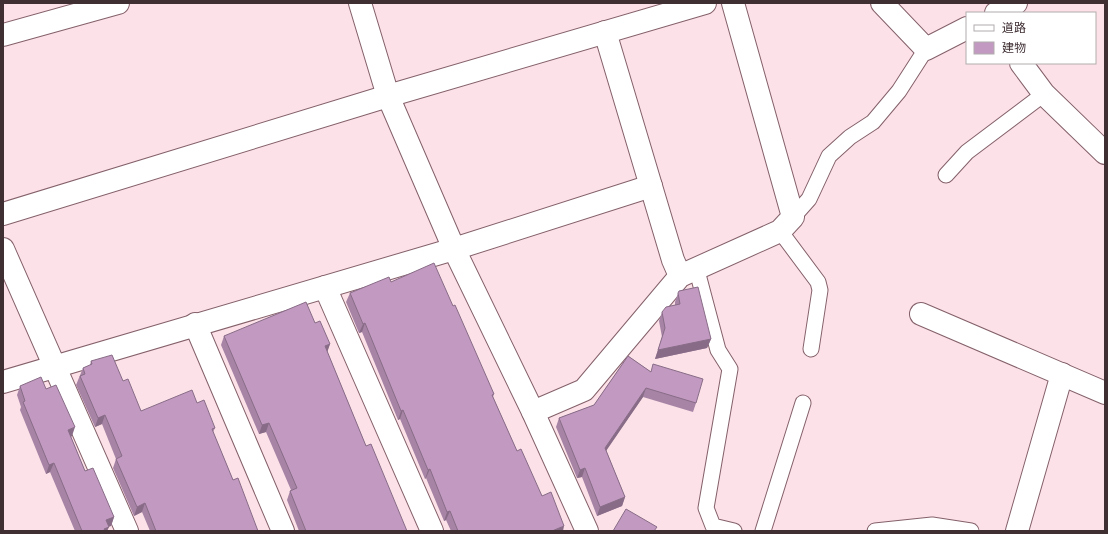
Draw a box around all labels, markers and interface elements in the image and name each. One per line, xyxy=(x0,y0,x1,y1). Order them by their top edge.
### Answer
legend xyxy=(966,12,1096,64)
text: 道路 xyxy=(1002,19,1026,38)
text: 建物 xyxy=(1002,39,1026,58)

